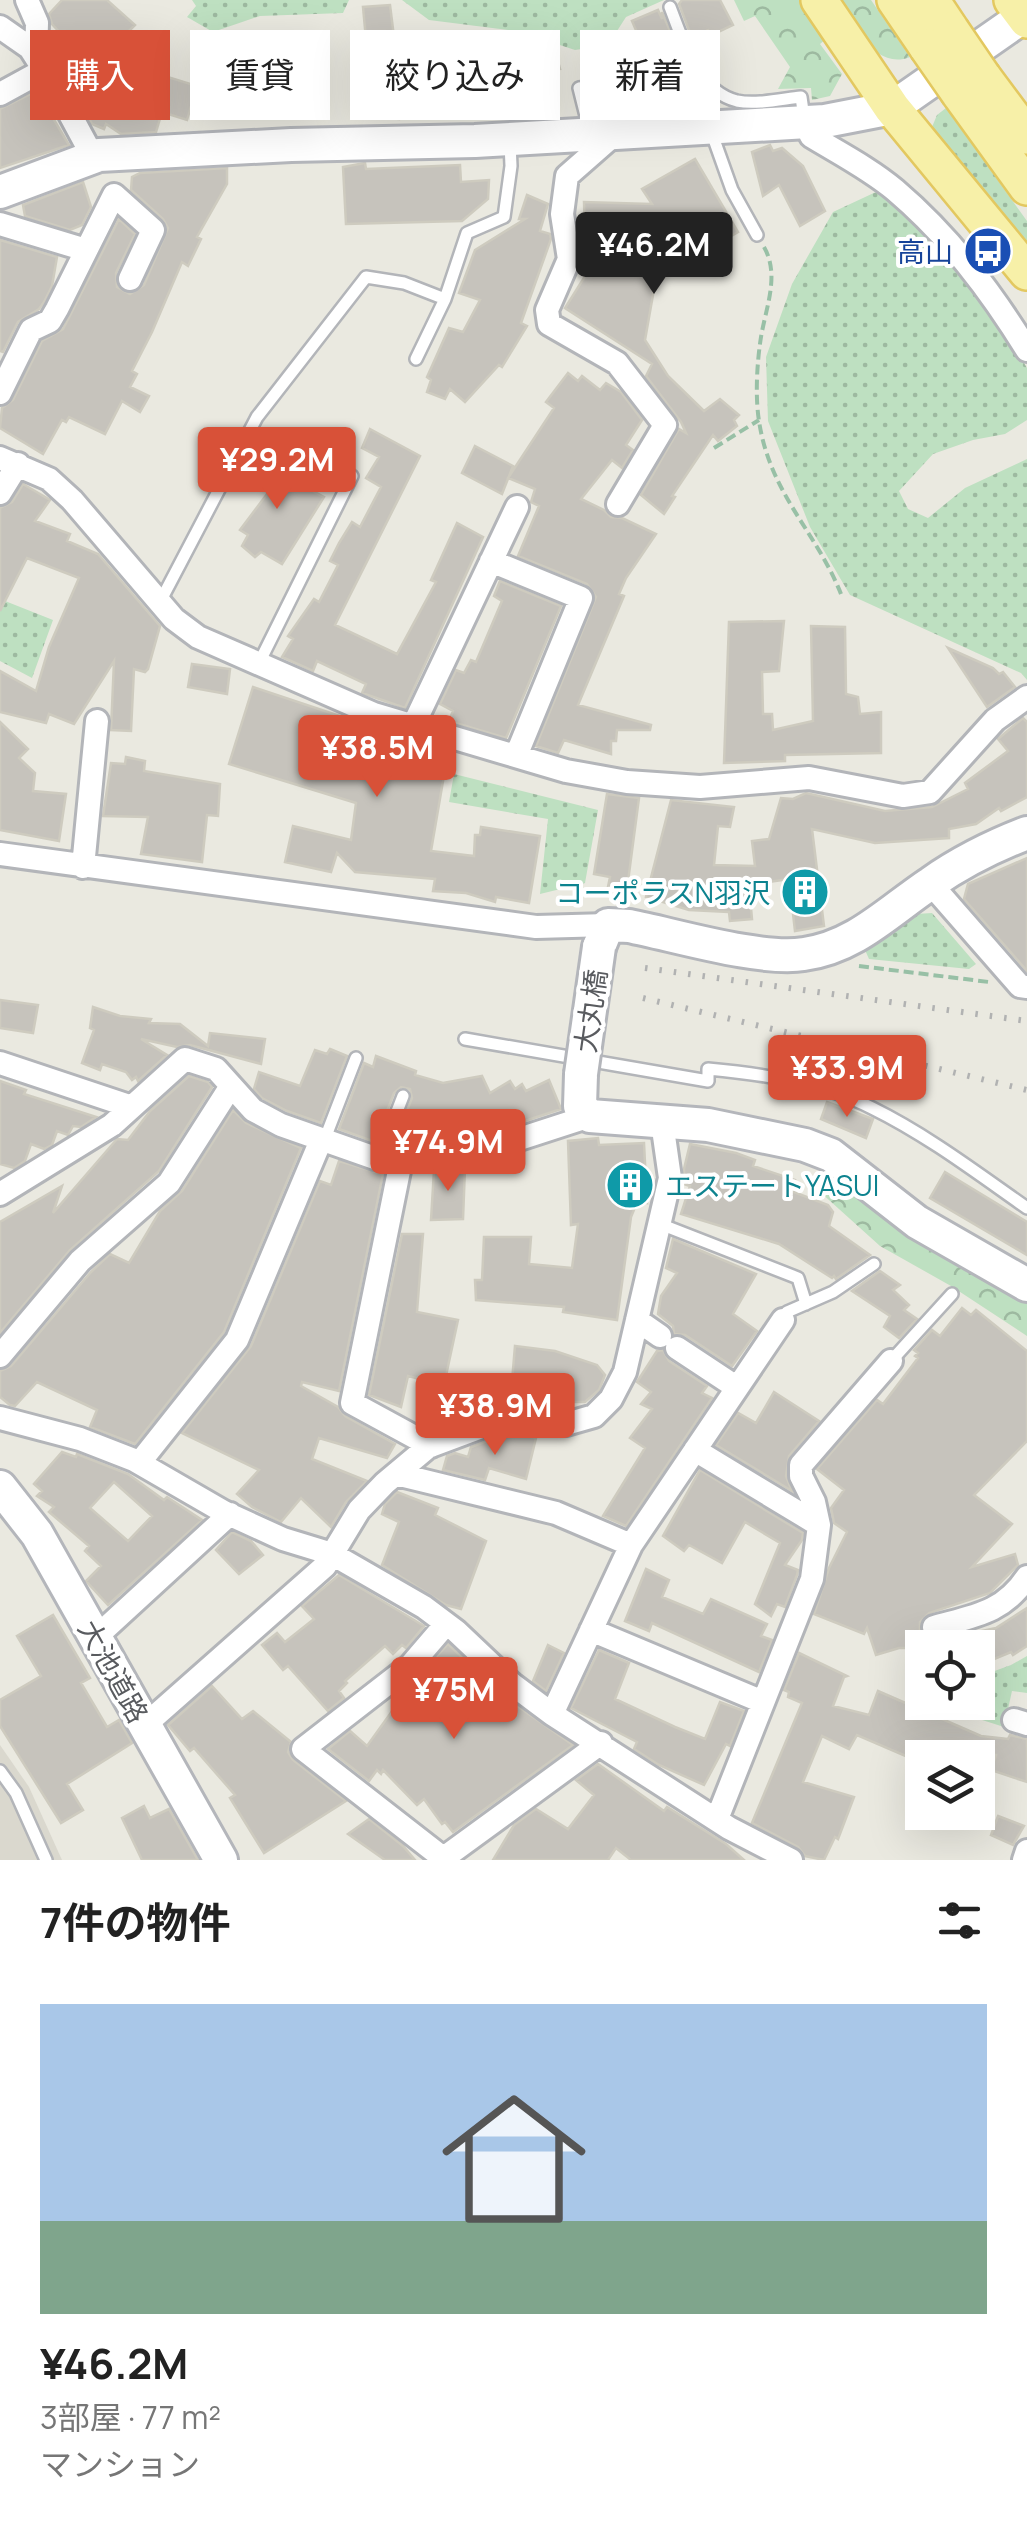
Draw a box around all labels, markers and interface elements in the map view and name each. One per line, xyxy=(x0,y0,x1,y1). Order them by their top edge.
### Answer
chip: 購入 xyxy=(30,30,170,120)
chip: 賃貸 xyxy=(190,30,330,120)
chip: 絞り込み xyxy=(350,30,560,120)
chip: 新着 xyxy=(580,30,720,120)
pin: ¥46.2M xyxy=(573,212,735,297)
text: ¥46.2M xyxy=(598,222,710,266)
bus stop icon: 高山 xyxy=(962,225,1014,277)
place label: 高山 xyxy=(897,232,953,270)
pin: ¥29.2M xyxy=(196,427,358,512)
text: ¥29.2M xyxy=(220,437,334,481)
pin: ¥38.5M xyxy=(296,715,458,800)
text: ¥38.5M xyxy=(320,725,434,769)
building icon: コーポラスN羽沢 xyxy=(779,866,831,918)
place label: コーポラスN羽沢 xyxy=(555,873,770,911)
street label: 大丸橋 xyxy=(565,967,615,1055)
pin: ¥33.9M xyxy=(766,1035,928,1120)
text: ¥33.9M xyxy=(790,1045,904,1089)
pin: ¥74.9M xyxy=(367,1109,529,1194)
text: ¥74.9M xyxy=(392,1119,504,1163)
building icon: エステートYASUI xyxy=(604,1159,656,1211)
place label: エステートYASUI xyxy=(665,1166,879,1204)
pin: ¥38.9M xyxy=(414,1373,576,1458)
text: ¥38.9M xyxy=(438,1383,552,1427)
street label: 大池道路 xyxy=(70,1613,158,1729)
map controls xyxy=(905,1630,995,1830)
button: locate xyxy=(905,1630,995,1720)
pin: ¥75M xyxy=(395,1657,513,1742)
text: ¥75M xyxy=(413,1667,495,1711)
button: layers xyxy=(905,1740,995,1830)
text: 7件の物件 xyxy=(40,1893,230,1951)
icon: filters xyxy=(932,1893,987,1948)
icon: home xyxy=(424,2069,604,2249)
text: ¥46.2M xyxy=(40,2334,188,2392)
text: 3部屋 · 77 m² xyxy=(40,2395,221,2439)
text: マンション xyxy=(40,2442,200,2486)

